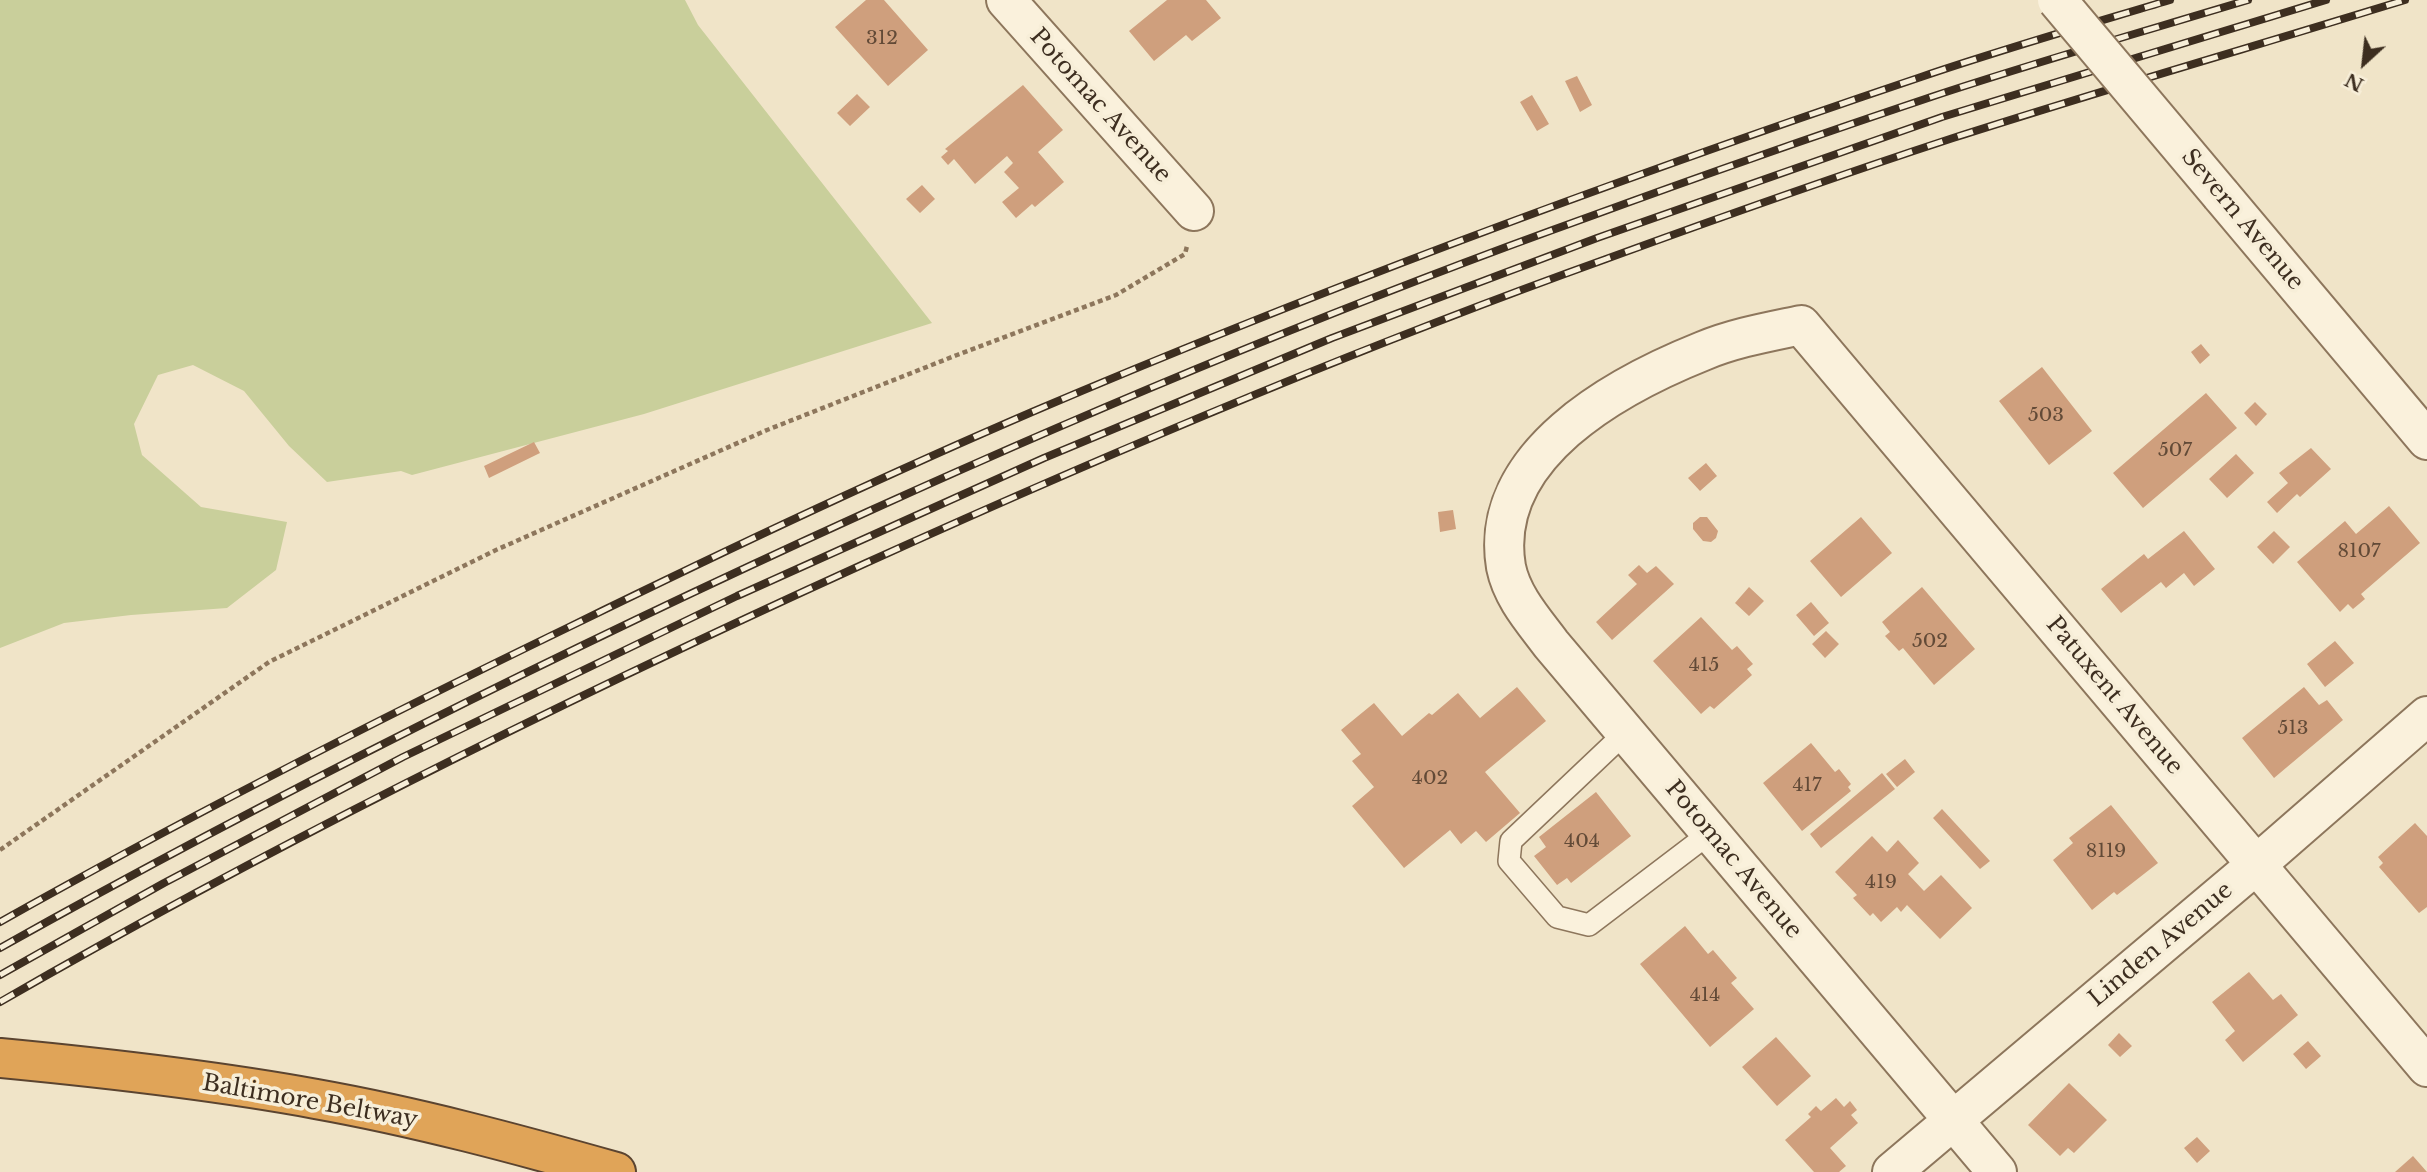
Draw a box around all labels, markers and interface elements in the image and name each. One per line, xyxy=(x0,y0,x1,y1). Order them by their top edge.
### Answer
street label: Potomac Avenue xyxy=(1024,23,1176,189)
house number: 312 xyxy=(866,28,898,50)
north arrow xyxy=(2329,28,2399,98)
text: N xyxy=(2341,68,2367,96)
street label: Severn Avenue xyxy=(2175,144,2309,296)
house number: 503 xyxy=(2028,405,2064,427)
house number: 507 xyxy=(2158,440,2192,462)
house number: 8107 xyxy=(2337,541,2381,563)
street label: Patuxent Avenue xyxy=(2040,611,2188,781)
house number: 502 xyxy=(1912,631,1948,653)
house number: 415 xyxy=(1689,655,1719,677)
house number: 513 xyxy=(2278,718,2308,740)
house number: 402 xyxy=(1412,768,1448,790)
street label: Potomac Avenue xyxy=(1659,775,1807,945)
house number: 417 xyxy=(1792,775,1822,797)
house number: 404 xyxy=(1564,831,1600,853)
house number: 8119 xyxy=(2086,841,2126,863)
house number: 419 xyxy=(1865,872,1897,894)
street label: Linden Avenue xyxy=(2084,877,2238,1013)
house number: 414 xyxy=(1690,985,1720,1007)
street label: Baltimore Beltway xyxy=(200,1069,420,1135)

